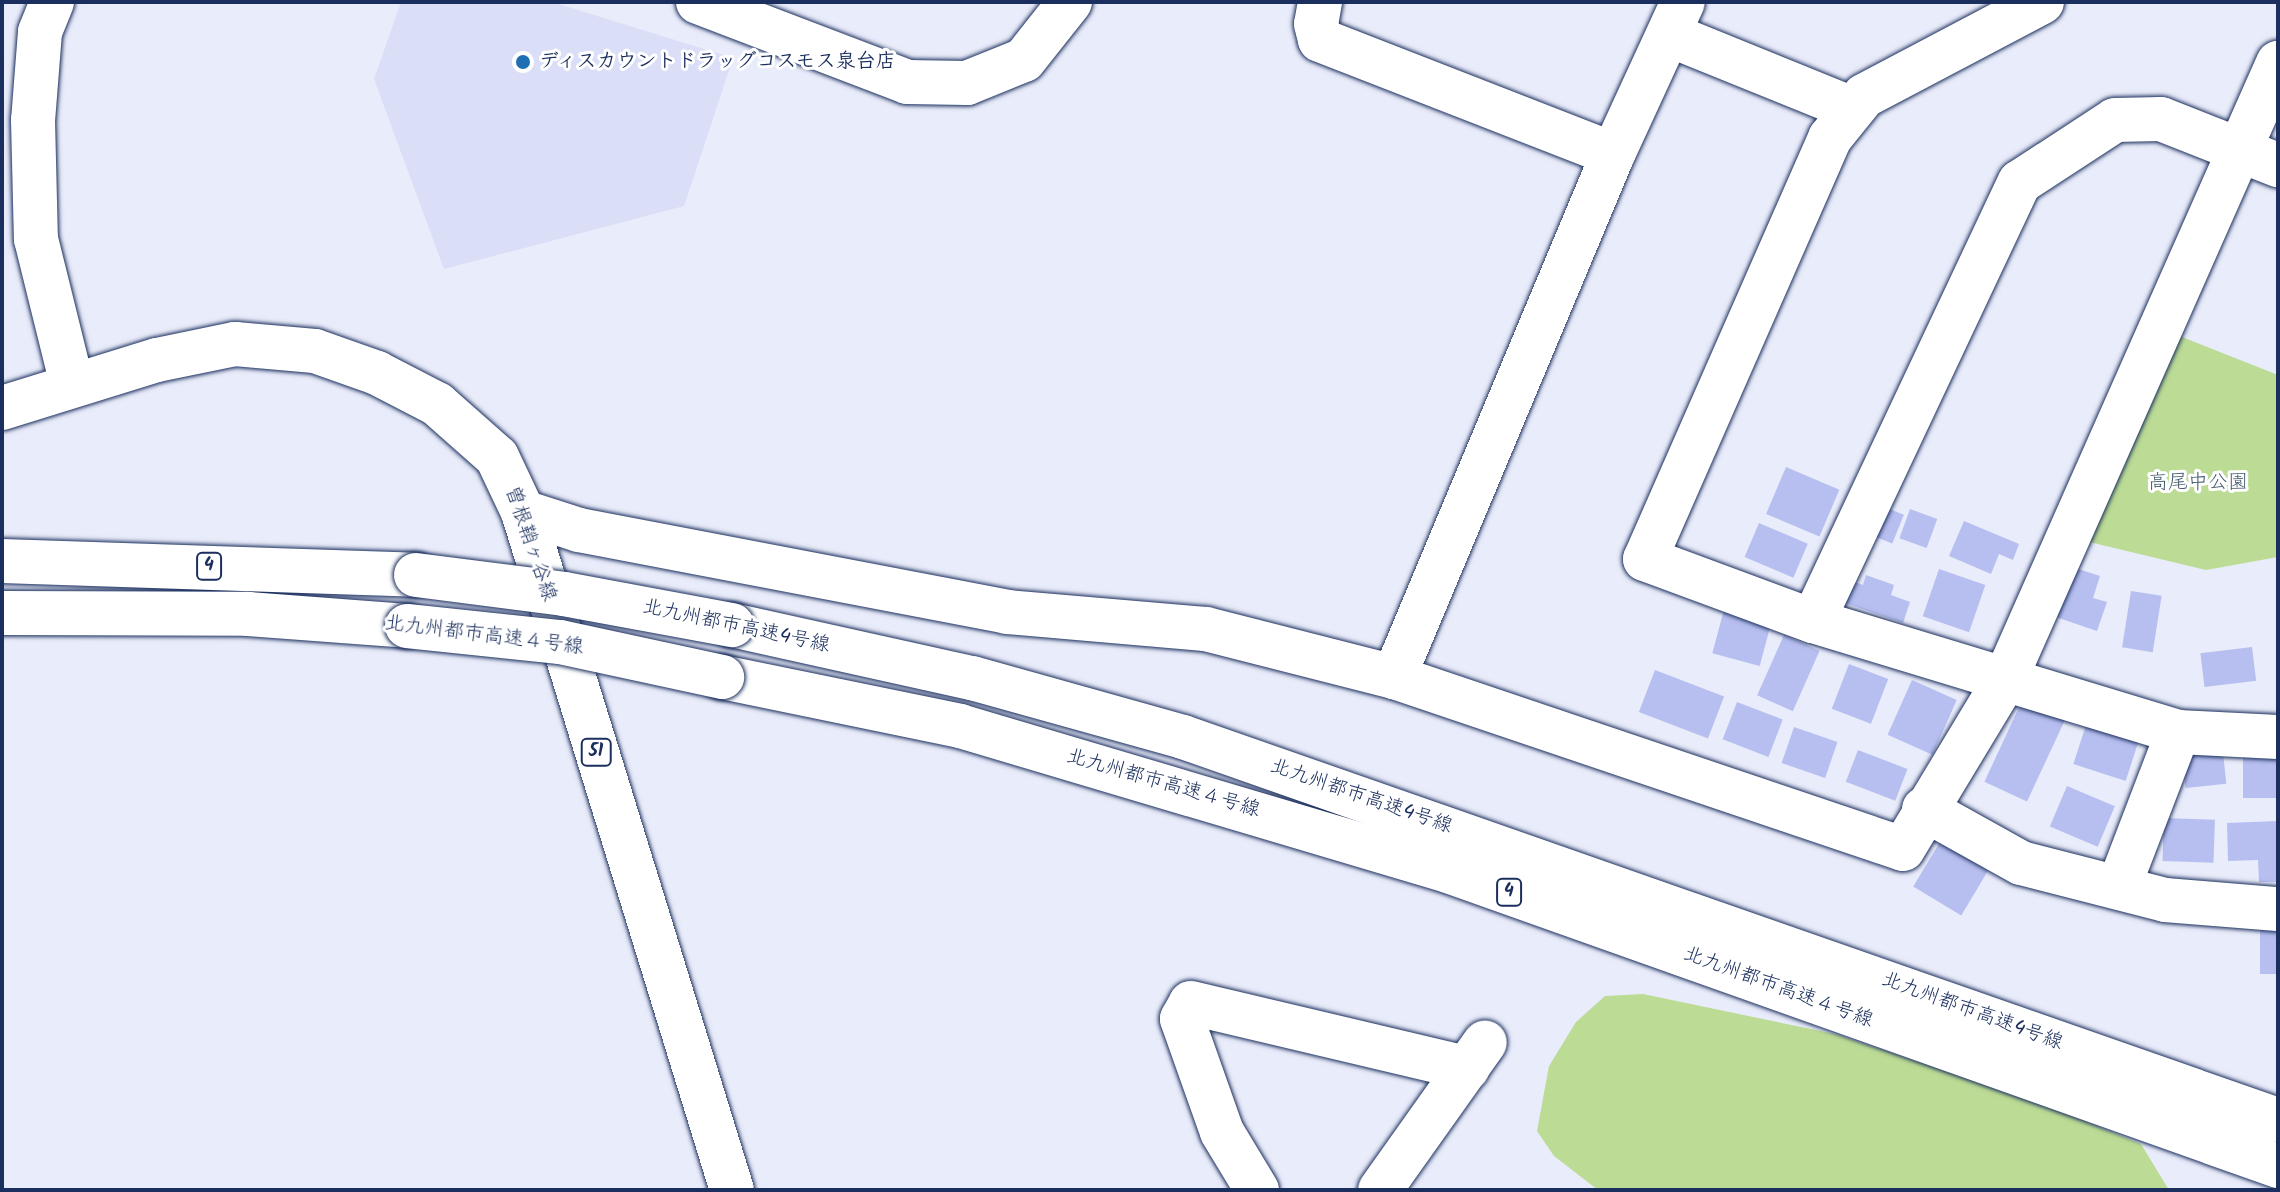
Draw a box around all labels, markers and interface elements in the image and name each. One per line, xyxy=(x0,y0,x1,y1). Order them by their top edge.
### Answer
place label: ディスカウントドラッグコスモス泉台店 xyxy=(539,50,899,74)
marker: ディスカウントドラッグコスモス泉台店 xyxy=(514,53,532,71)
park label: 高尾中公園 xyxy=(2148,471,2248,495)
street label: 曽根鞘ヶ谷線 xyxy=(499,483,561,605)
road number: 4 xyxy=(195,552,223,580)
street label: 北九州都市高速4号線 xyxy=(640,595,832,659)
street label: 北九州都市高速４号線 xyxy=(383,612,585,660)
road number: 51 xyxy=(580,738,612,766)
street label: 北九州都市高速４号線 xyxy=(1064,745,1262,823)
street label: 北九州都市高速4号線 xyxy=(1267,755,1455,839)
road number: 4 xyxy=(1495,878,1523,906)
street label: 北九州都市高速４号線 xyxy=(1680,943,1876,1033)
street label: 北九州都市高速4号線 xyxy=(1878,968,2066,1056)

